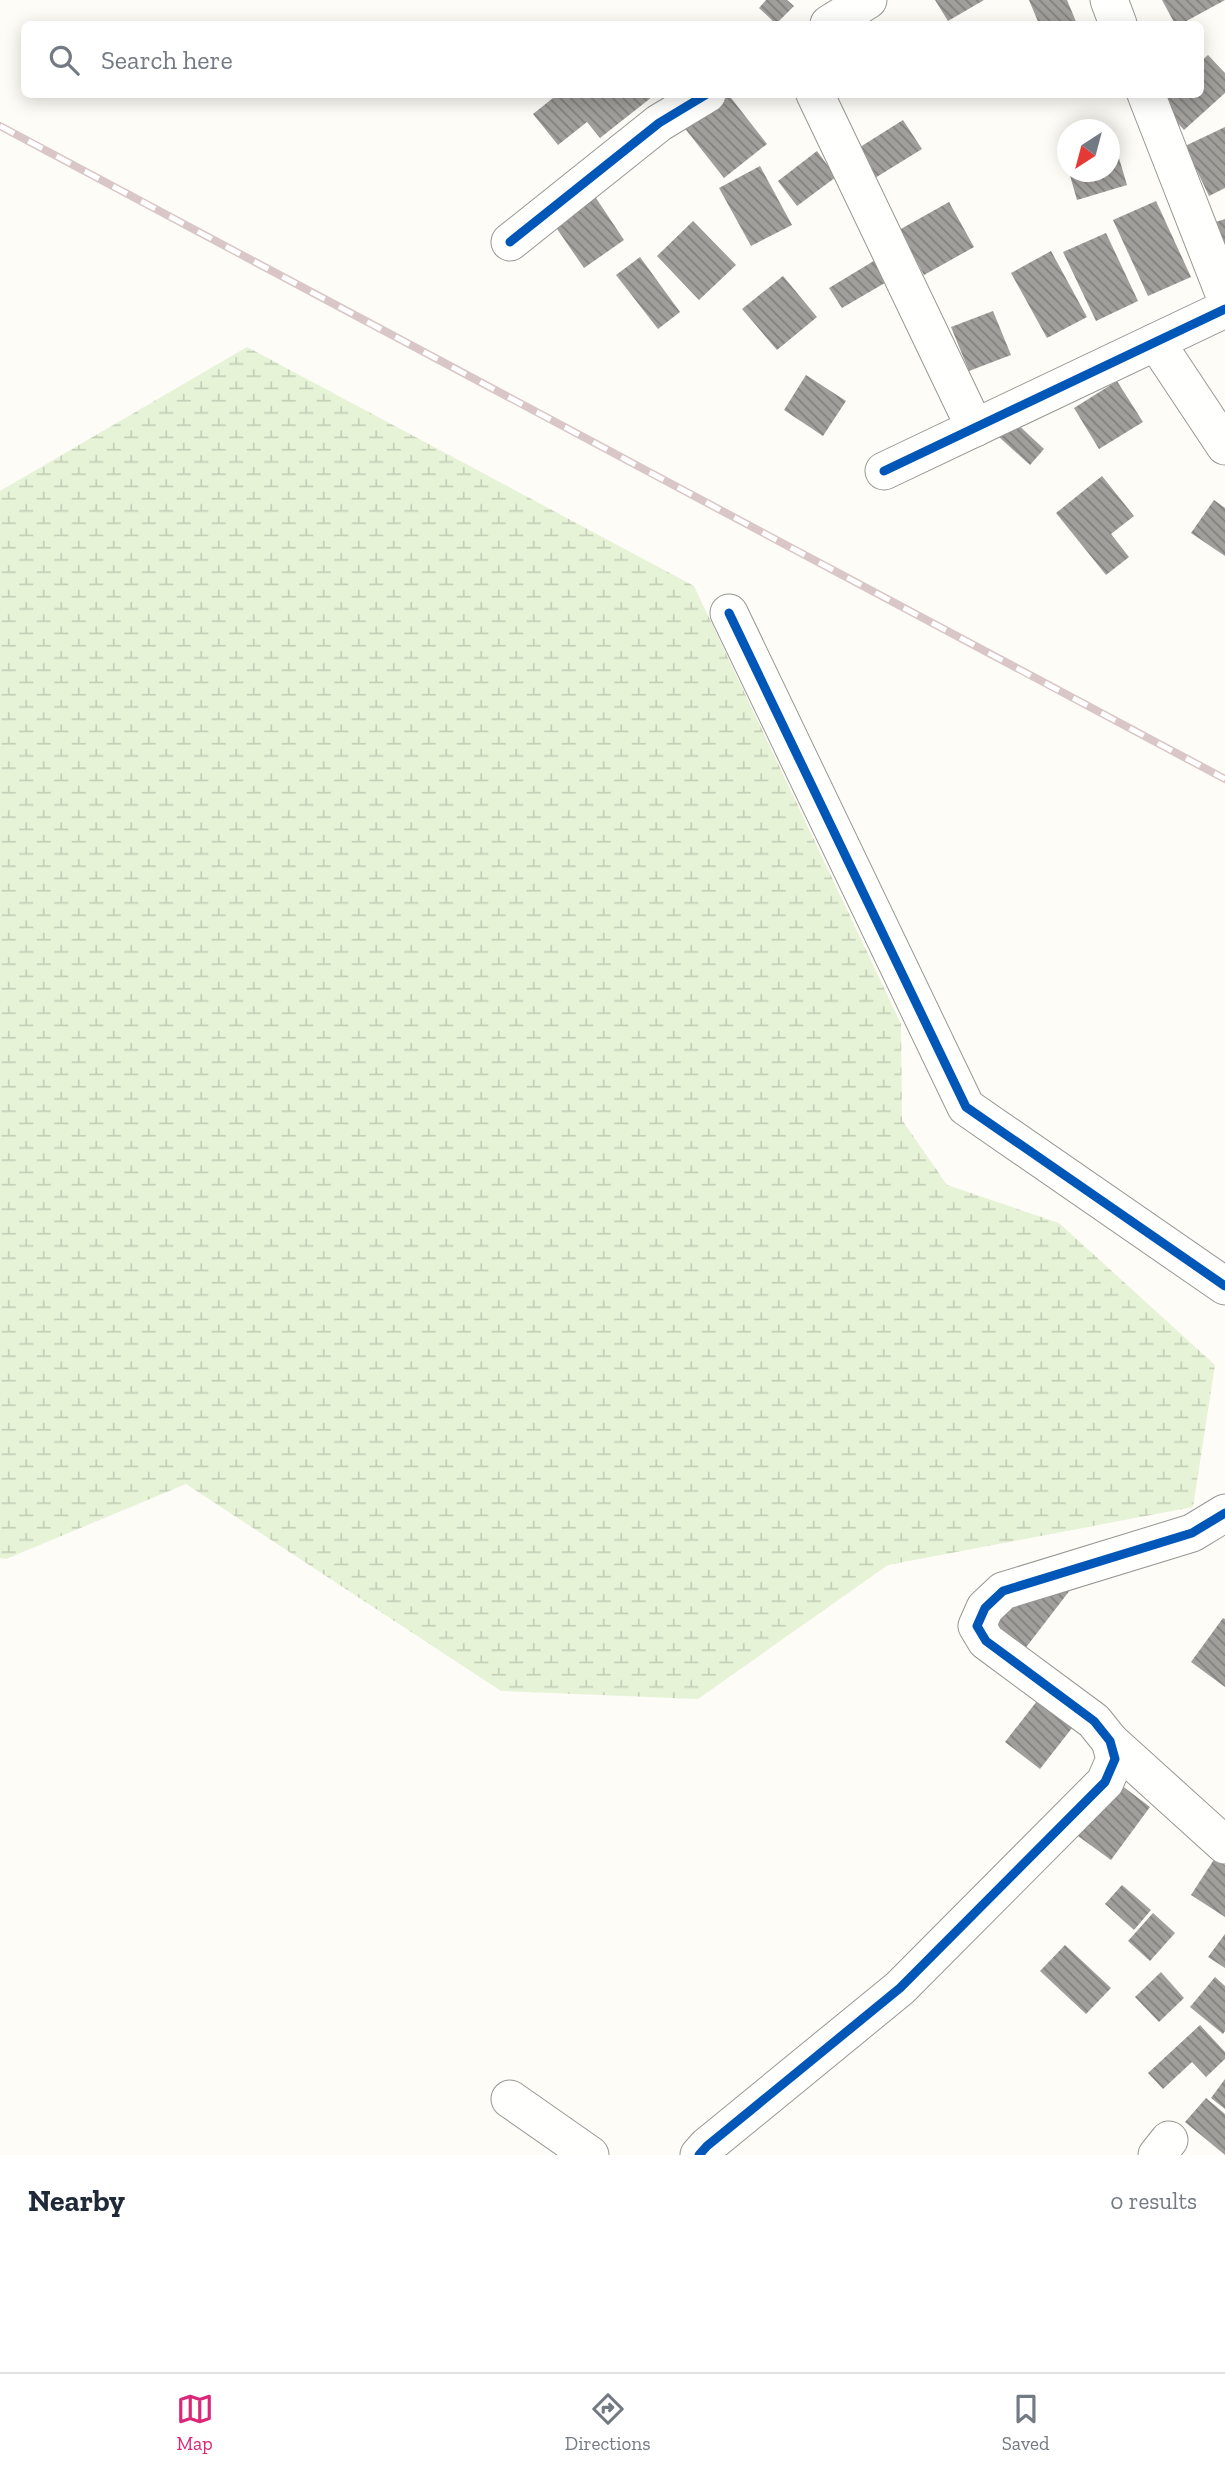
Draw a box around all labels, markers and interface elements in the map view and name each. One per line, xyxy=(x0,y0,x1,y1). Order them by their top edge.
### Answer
search box xyxy=(21,21,1204,98)
icon: search xyxy=(45,41,83,79)
text: Search here xyxy=(101,44,233,76)
north arrow xyxy=(1057,119,1120,182)
text: Nearby xyxy=(28,2183,125,2219)
text: 0 results xyxy=(1110,2187,1197,2215)
tab: Map xyxy=(176,2390,214,2455)
tab: Directions xyxy=(565,2390,651,2455)
tab: Saved xyxy=(1002,2390,1049,2455)

